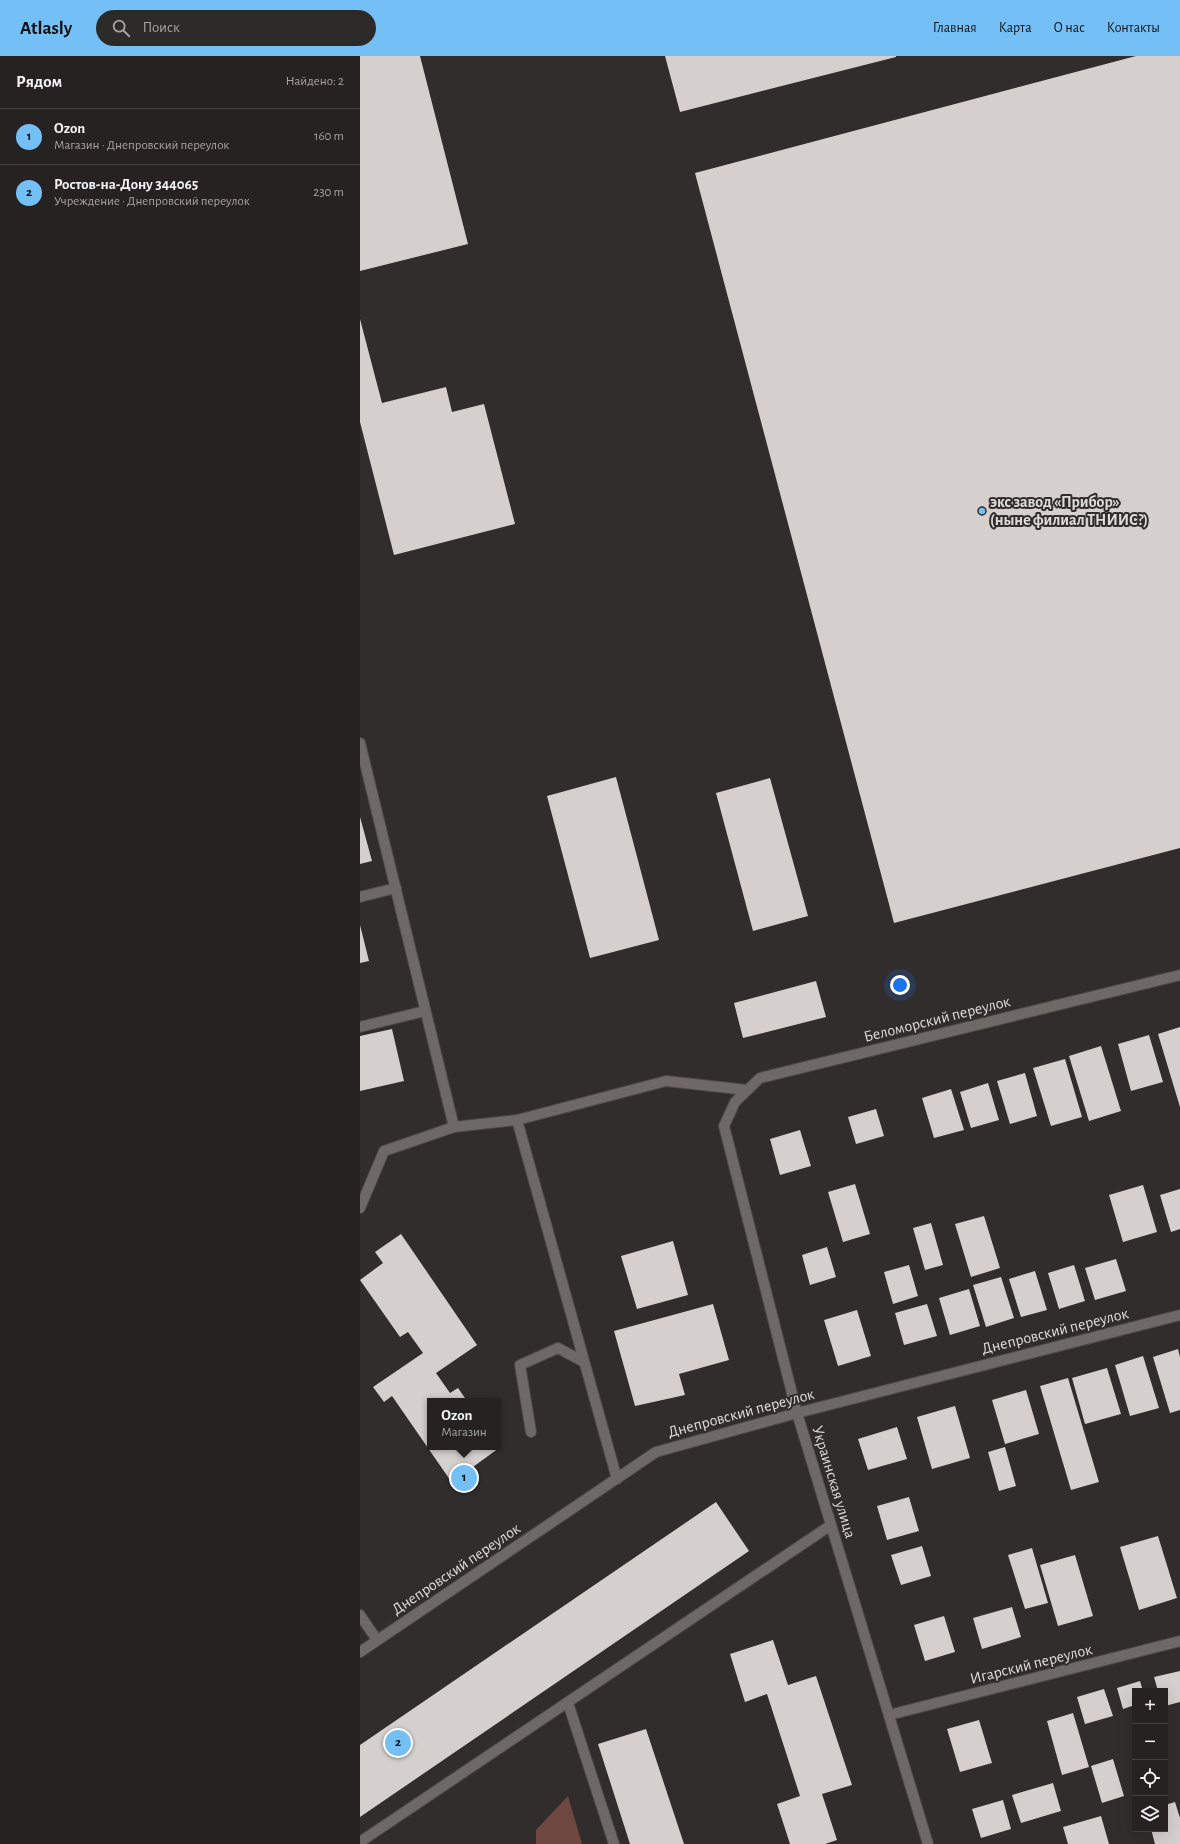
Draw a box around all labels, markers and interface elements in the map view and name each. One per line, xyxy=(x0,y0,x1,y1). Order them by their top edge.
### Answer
search box xyxy=(96,10,376,46)
icon: search xyxy=(110,17,132,39)
text: Atlasly xyxy=(20,19,72,38)
text: Поиск xyxy=(142,20,180,35)
text: Главная xyxy=(933,21,977,35)
text: Карта xyxy=(999,21,1032,35)
text: О нас xyxy=(1054,21,1085,35)
text: Контакты xyxy=(1107,21,1160,35)
text: Рядом xyxy=(16,73,62,90)
text: Найдено: 2 xyxy=(286,75,344,88)
text: Ozon xyxy=(54,121,85,136)
text: 1 xyxy=(27,130,31,143)
text: 160 m xyxy=(314,130,344,143)
text: Магазин · Днепровский переулок xyxy=(54,139,229,152)
text: Ростов-на-Дону 344065 xyxy=(54,177,198,192)
text: 2 xyxy=(26,186,32,199)
text: 230 m xyxy=(313,186,344,199)
text: Учреждение · Днепровский переулок xyxy=(54,195,250,208)
place label: экс завод «Прибор» (ныне филиал ТНИИС?) xyxy=(990,494,1148,528)
marker: экс завод «Прибор» (ныне филиал ТНИИС?) xyxy=(977,506,987,516)
your location xyxy=(890,975,910,995)
street label: Беломорский переулок xyxy=(862,993,1013,1046)
street label: Днепровский переулок xyxy=(980,1305,1131,1358)
street label: Днепровский переулок xyxy=(666,1386,817,1441)
popup xyxy=(427,1398,501,1450)
text: Ozon xyxy=(441,1408,472,1423)
street label: Украинская улица xyxy=(808,1424,859,1540)
text: Магазин xyxy=(441,1426,487,1439)
pin: 1 xyxy=(451,1463,477,1493)
street label: Днепровский переулок xyxy=(389,1520,524,1619)
street label: Игарский переулок xyxy=(968,1641,1095,1688)
map controls xyxy=(1132,1688,1168,1832)
button: + xyxy=(1132,1688,1168,1724)
button: − xyxy=(1132,1724,1168,1760)
pin: 2 xyxy=(385,1728,411,1758)
button: locate xyxy=(1132,1760,1168,1796)
button: layers xyxy=(1132,1796,1168,1832)

